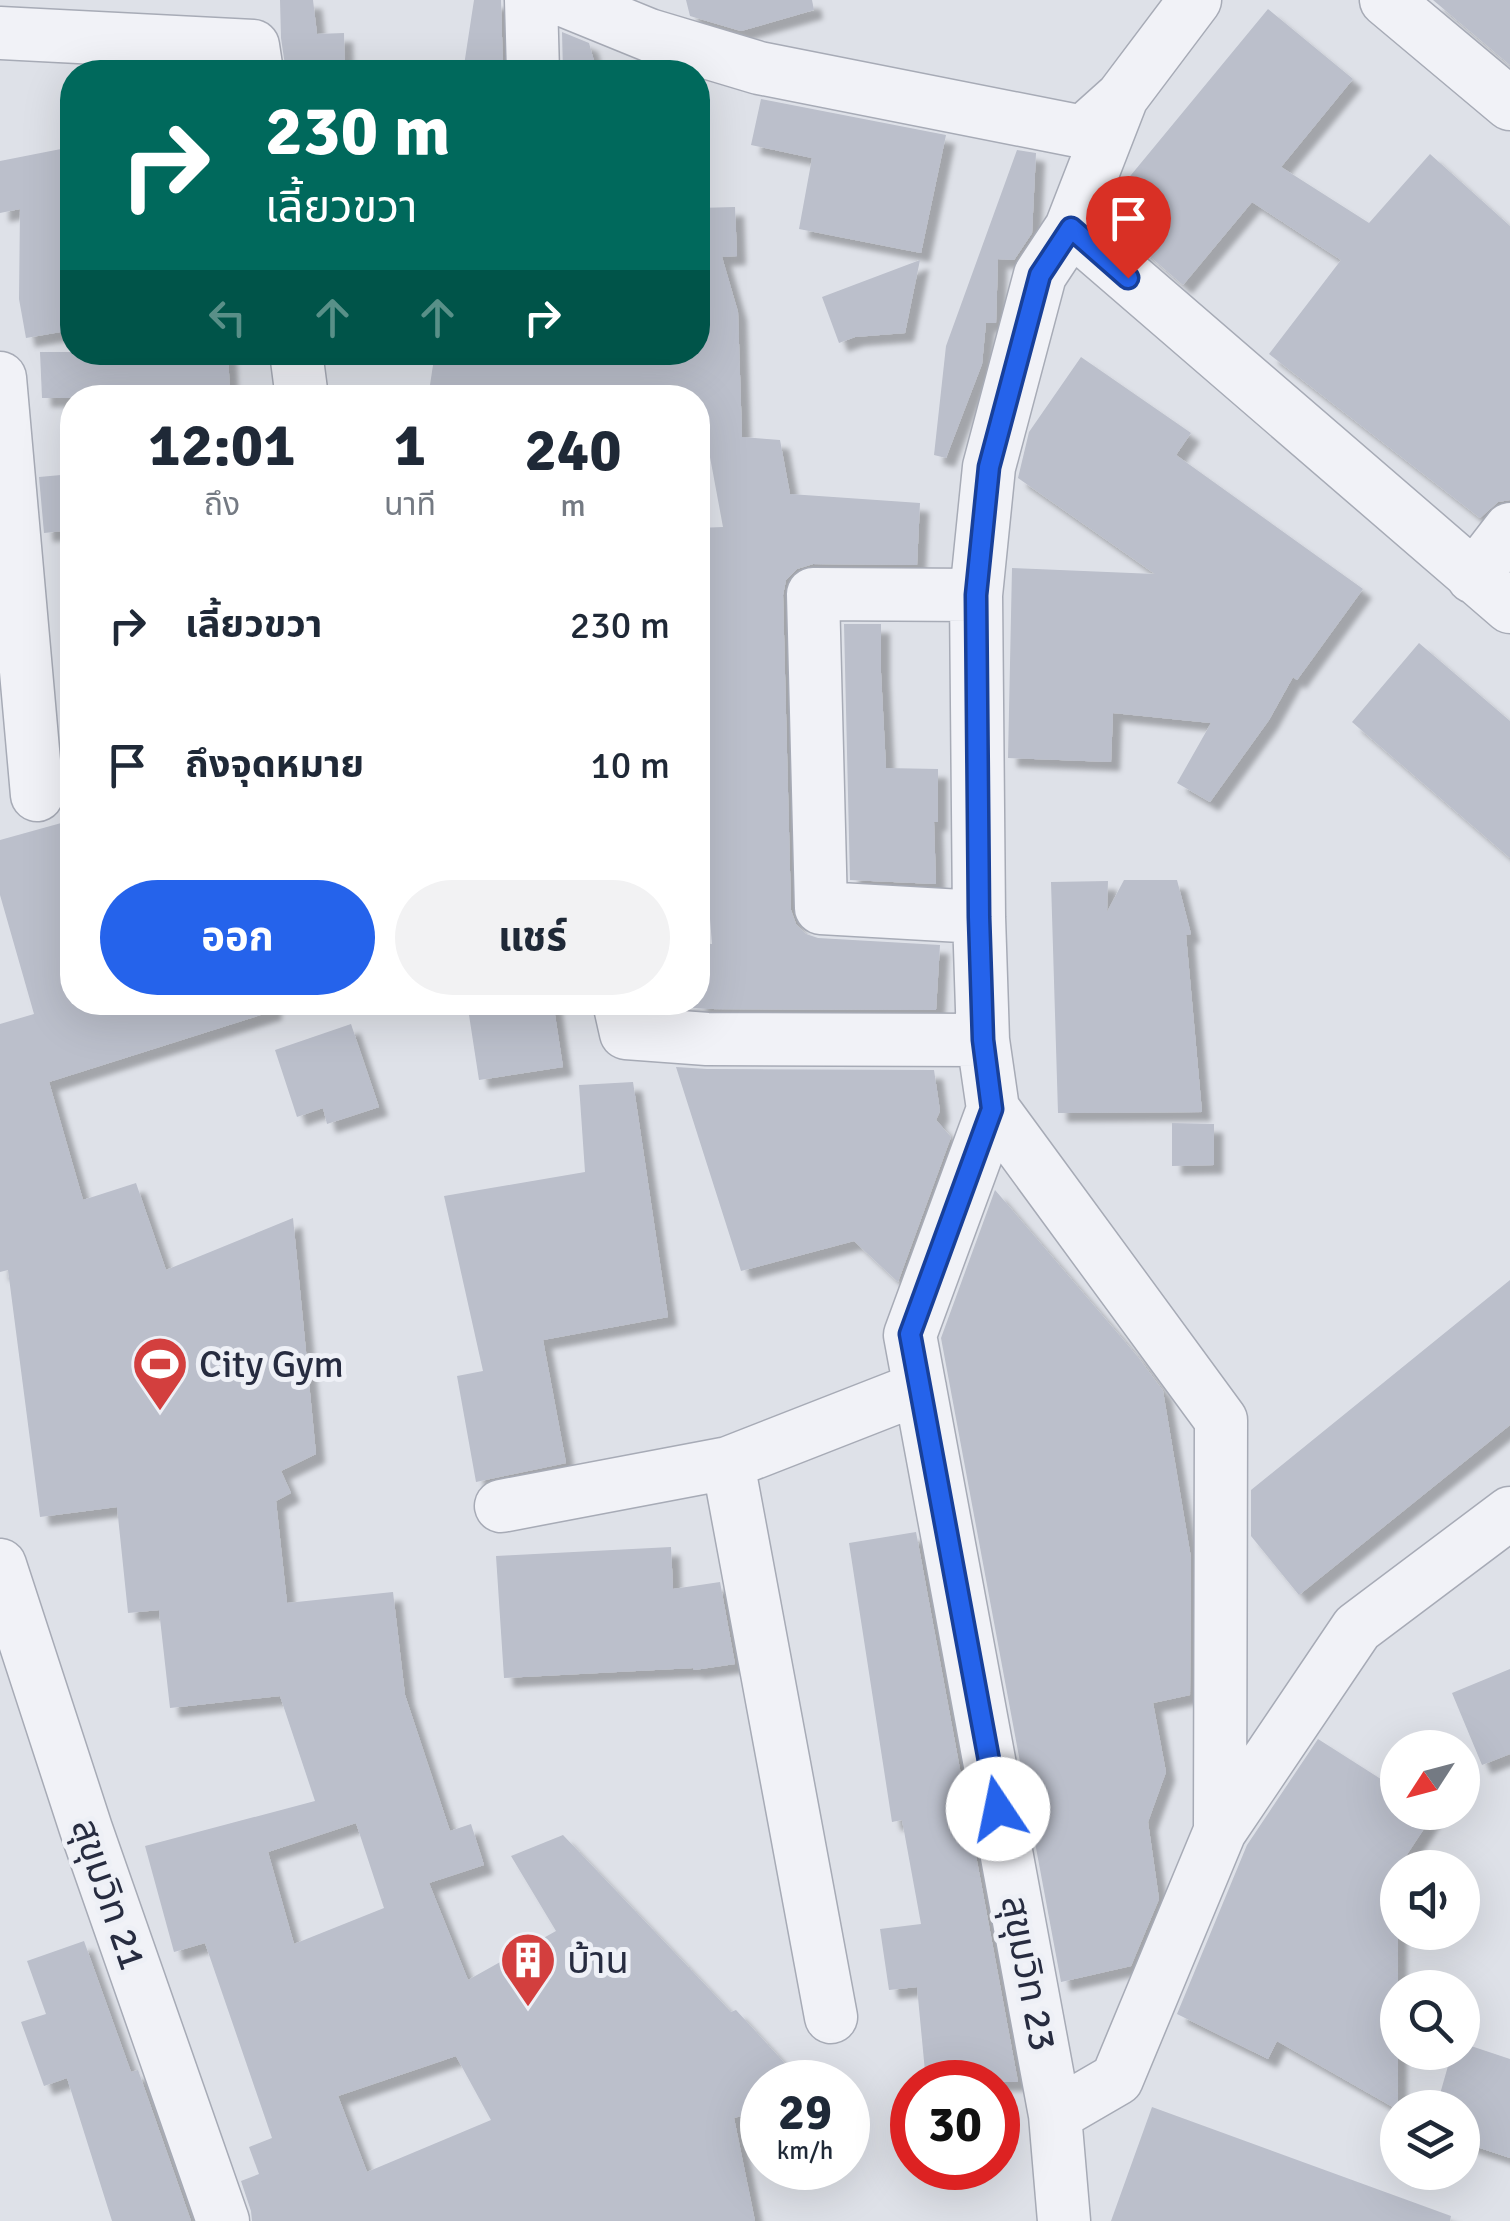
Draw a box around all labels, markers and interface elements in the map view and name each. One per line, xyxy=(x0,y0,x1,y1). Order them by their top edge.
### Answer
text: 230 m xyxy=(265,88,450,174)
icon: right xyxy=(100,100,230,230)
pin xyxy=(1086,176,1171,279)
text: เลี้ยวขวา xyxy=(265,180,417,235)
icon: arrive xyxy=(1101,191,1156,246)
icon: left xyxy=(200,290,255,345)
icon: ahead xyxy=(305,290,360,345)
icon: ahead xyxy=(410,290,465,345)
icon: right xyxy=(515,290,570,345)
text: 12:01 xyxy=(148,409,296,483)
text: 1 xyxy=(394,409,426,483)
text: 240 xyxy=(524,414,622,488)
text: ถึง xyxy=(204,485,240,524)
text: นาที xyxy=(384,485,436,524)
text: m xyxy=(560,486,586,525)
icon: right xyxy=(100,598,155,653)
text: เลี้ยวขวา xyxy=(185,601,322,648)
text: 230 m xyxy=(570,602,670,649)
icon: arrive xyxy=(100,738,155,793)
text: ถึงจุดหมาย xyxy=(185,741,364,788)
text: 10 m xyxy=(590,742,670,789)
button: ออก xyxy=(100,880,375,995)
button: แชร์ xyxy=(395,880,670,995)
sports icon: City Gym xyxy=(130,1334,190,1413)
place label: City Gym xyxy=(199,1341,344,1388)
north arrow xyxy=(1380,1730,1480,1830)
map controls xyxy=(1380,1730,1480,2190)
position arrow xyxy=(946,1757,1050,1861)
street label: สุขุมวิท 21 xyxy=(61,1812,156,1976)
button: sound xyxy=(1380,1850,1480,1950)
street label: สุขุมวิท 23 xyxy=(990,1892,1067,2055)
building icon: บ้าน xyxy=(498,1930,558,2009)
place label: บ้าน xyxy=(567,1937,629,1984)
button: search xyxy=(1380,1970,1480,2070)
speed limit sign: 30 xyxy=(890,2060,1020,2190)
text: 29 xyxy=(778,2082,832,2144)
button: layers xyxy=(1380,2090,1480,2190)
text: km/h xyxy=(777,2135,833,2166)

